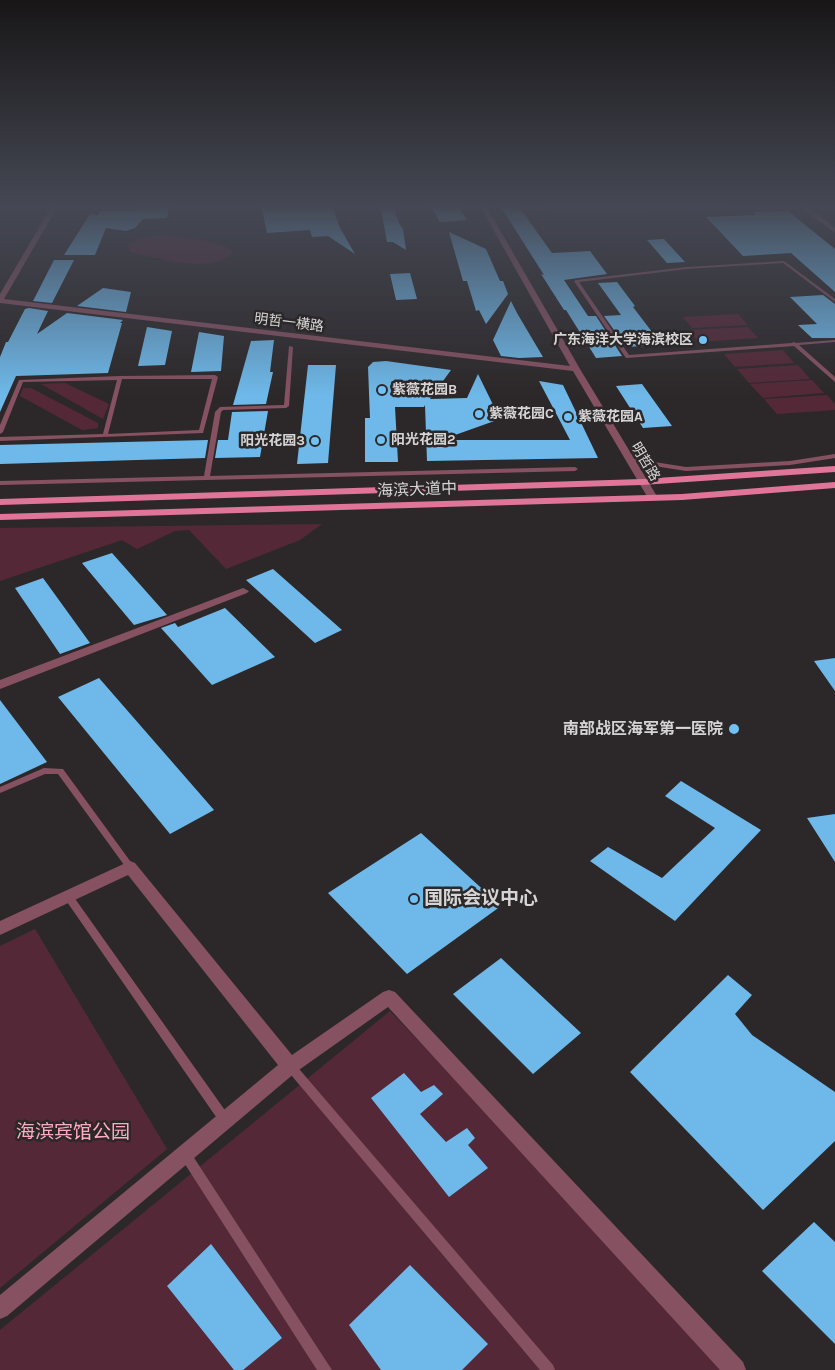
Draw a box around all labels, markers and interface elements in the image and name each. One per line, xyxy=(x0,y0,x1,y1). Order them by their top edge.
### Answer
street label: 明哲一横路 xyxy=(253,310,325,336)
place label: 广东海洋大学海滨校区 xyxy=(553,332,693,348)
marker: 广东海洋大学海滨校区 xyxy=(697,334,709,346)
place label: 紫薇花园B xyxy=(392,382,457,398)
marker: 紫薇花园B xyxy=(376,384,388,396)
place label: 紫薇花园C xyxy=(489,406,554,422)
marker: 紫薇花园C xyxy=(473,408,485,420)
place label: 紫薇花园A xyxy=(578,409,643,425)
marker: 紫薇花园A xyxy=(562,411,574,423)
place label: 阳光花园2 xyxy=(391,432,455,448)
place label: 阳光花园3 xyxy=(240,433,305,449)
marker: 阳光花园2 xyxy=(375,434,387,446)
marker: 阳光花园3 xyxy=(309,435,321,447)
street label: 明哲路 xyxy=(627,440,663,484)
street label: 海滨大道中 xyxy=(377,479,457,501)
place label: 南部战区海军第一医院 xyxy=(563,719,723,739)
marker: 南部战区海军第一医院 xyxy=(727,722,741,736)
place label: 国际会议中心 xyxy=(424,888,538,910)
marker: 国际会议中心 xyxy=(408,893,420,905)
park label: 海滨宾馆公园 xyxy=(16,1122,130,1144)

